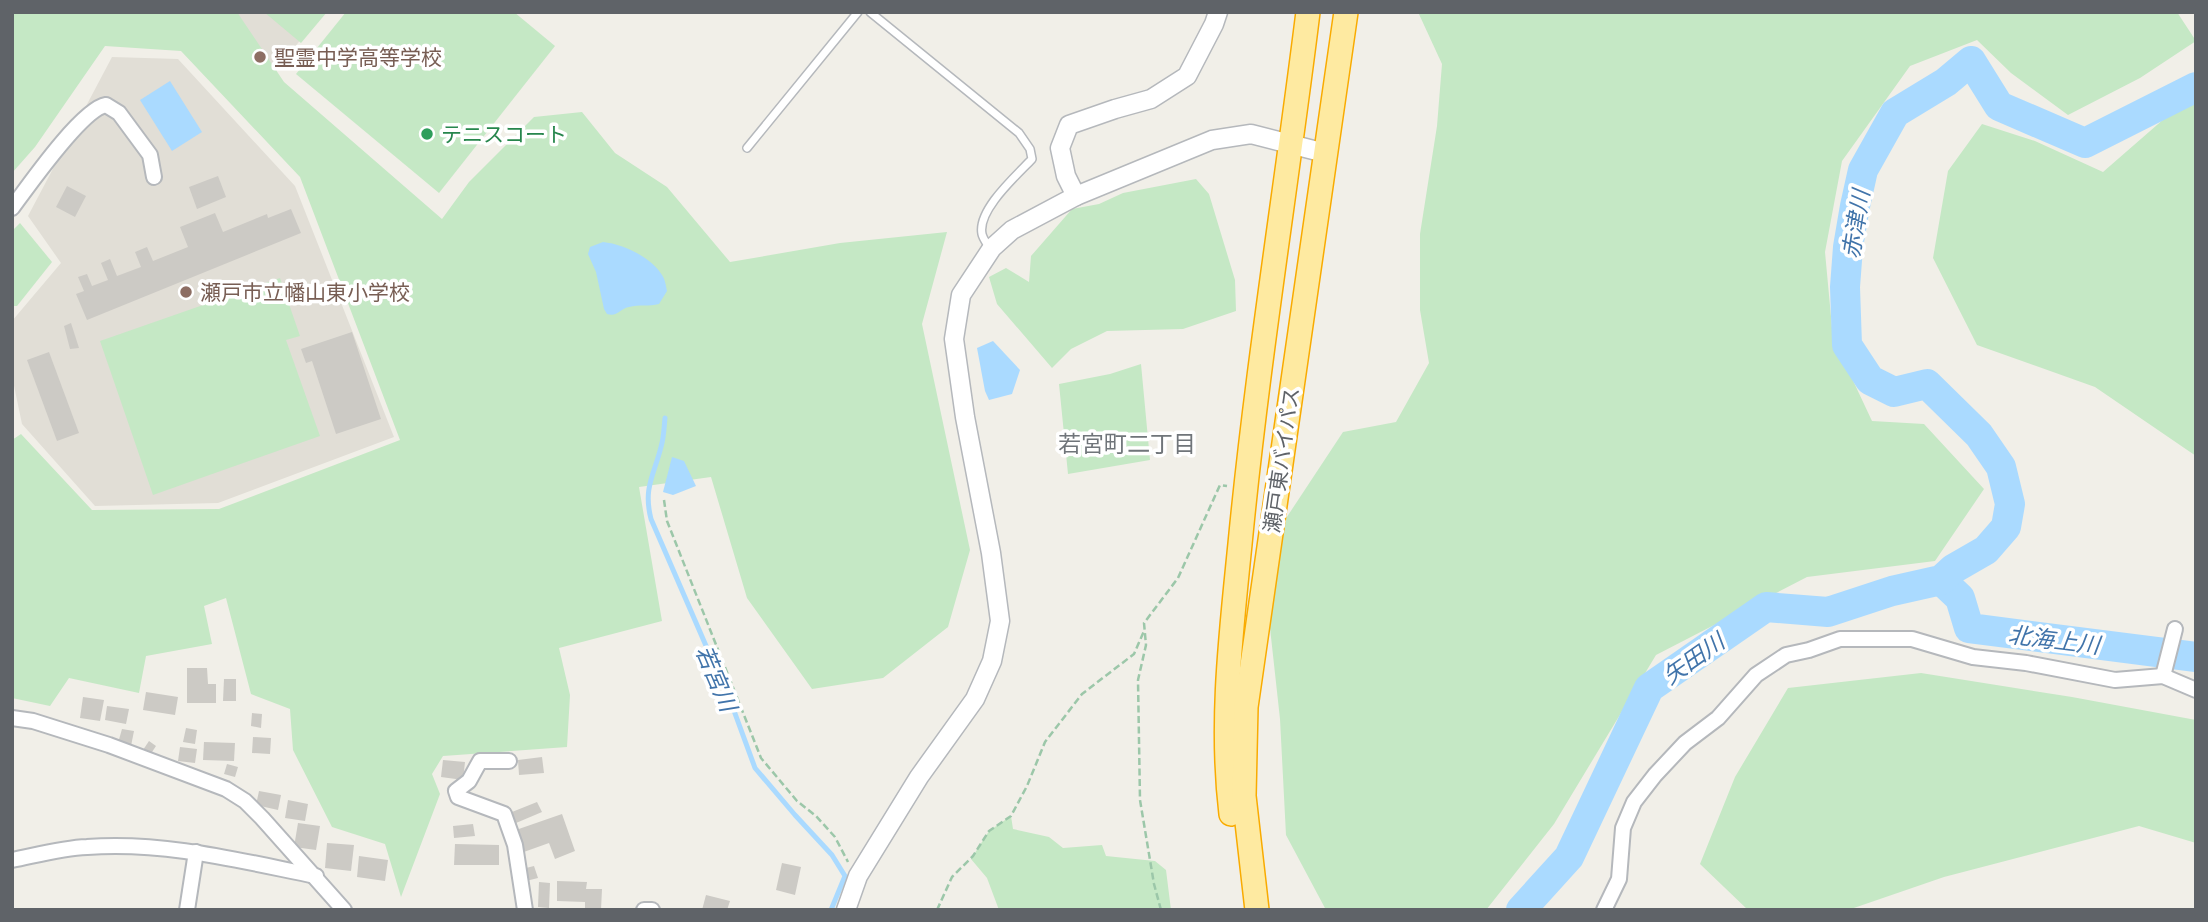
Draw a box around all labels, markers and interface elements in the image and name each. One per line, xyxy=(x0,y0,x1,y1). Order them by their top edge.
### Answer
place label: 聖霊中学高等学校 xyxy=(274,43,442,71)
marker: 聖霊中学高等学校 xyxy=(252,49,268,65)
place label: テニスコート xyxy=(441,120,567,148)
marker: テニスコート xyxy=(419,126,435,142)
water label: 赤津川 xyxy=(1834,184,1877,261)
place label: 瀬戸市立幡山東小学校 xyxy=(200,278,410,306)
marker: 瀬戸市立幡山東小学校 xyxy=(178,284,194,300)
street label: 瀬戸東バイパス xyxy=(1257,385,1305,535)
district label: 若宮町二丁目 xyxy=(1058,427,1196,459)
water label: 北海上川 xyxy=(2006,618,2105,661)
water label: 矢田川 xyxy=(1656,623,1733,691)
water label: 若宮川 xyxy=(689,640,746,719)

